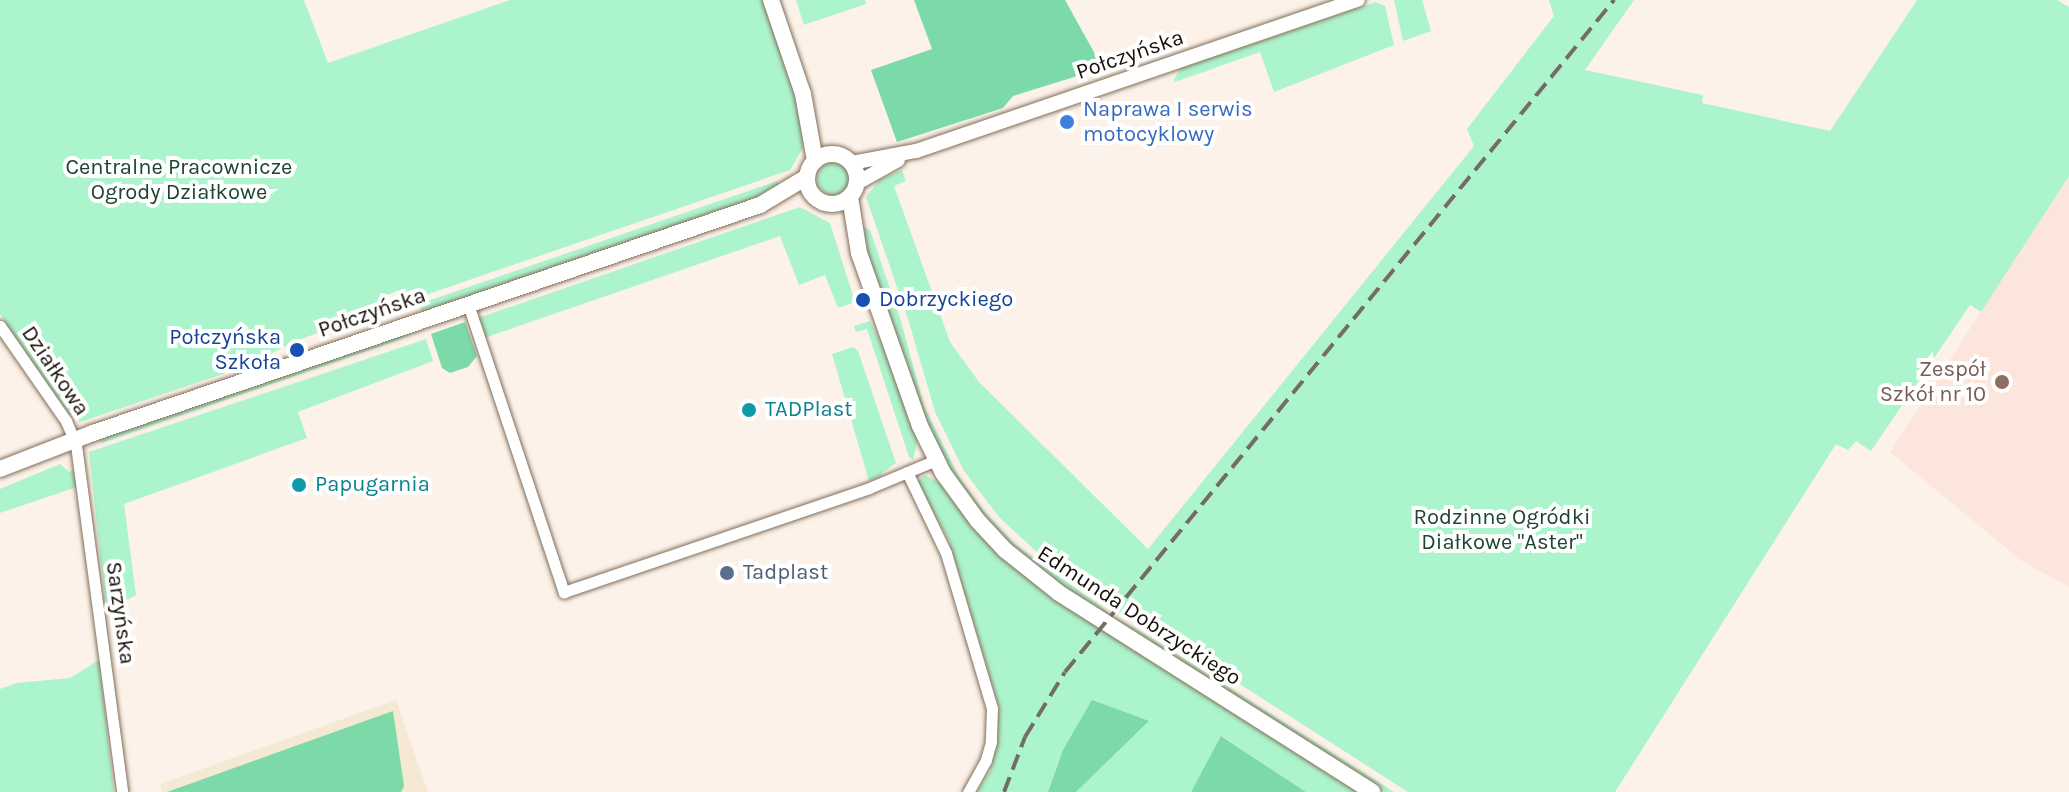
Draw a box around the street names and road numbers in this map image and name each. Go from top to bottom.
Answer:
street label: Połczyńska [1073,24,1187,86]
street label: Połczyńska [315,282,429,344]
street label: Działkowa [15,321,95,421]
street label: Edmunda Dobrzyckiego [1032,540,1246,692]
street label: Sarzyńska [100,560,140,666]

